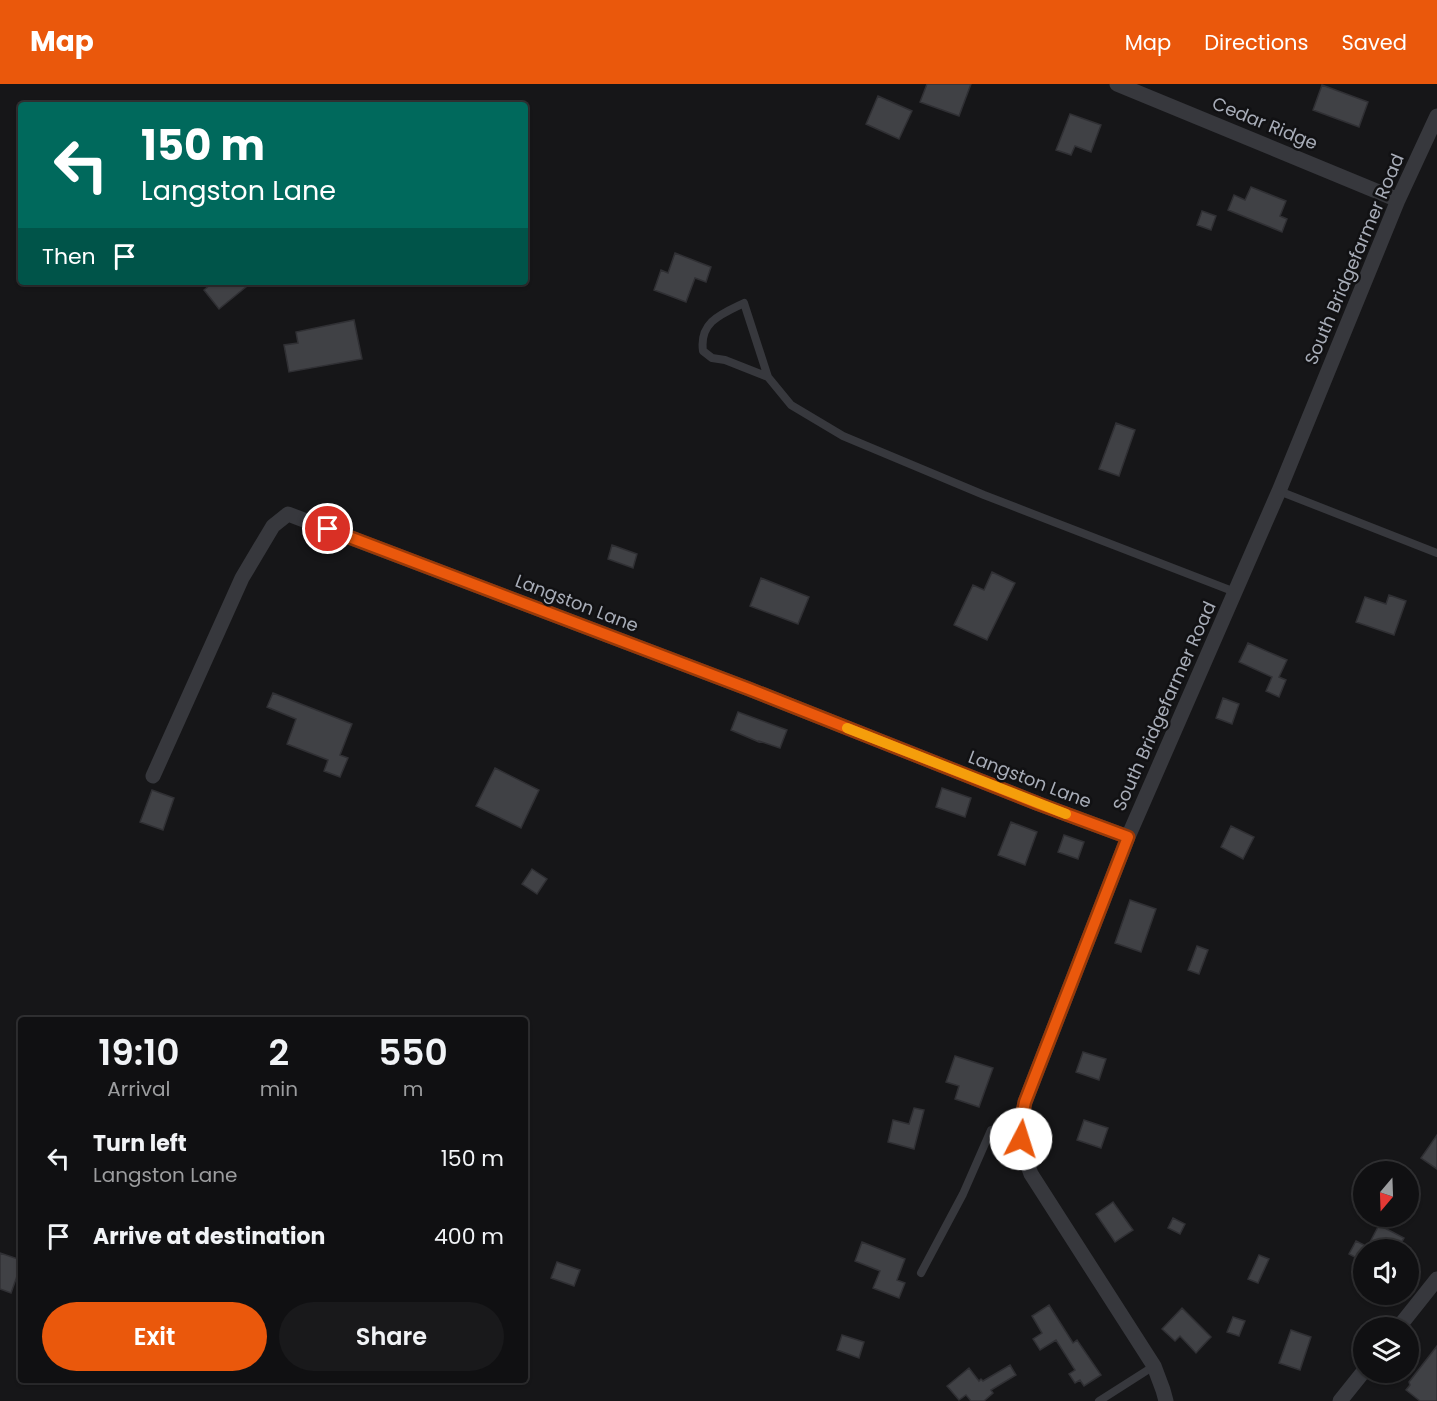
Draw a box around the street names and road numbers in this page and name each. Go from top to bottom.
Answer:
street label: Cedar Ridge [1208,90,1322,156]
street label: South Bridgefarmer Road [1298,150,1410,368]
street label: Langston Lane [512,568,642,638]
street label: South Bridgefarmer Road [1106,597,1222,815]
street label: Langston Lane [965,744,1095,814]

